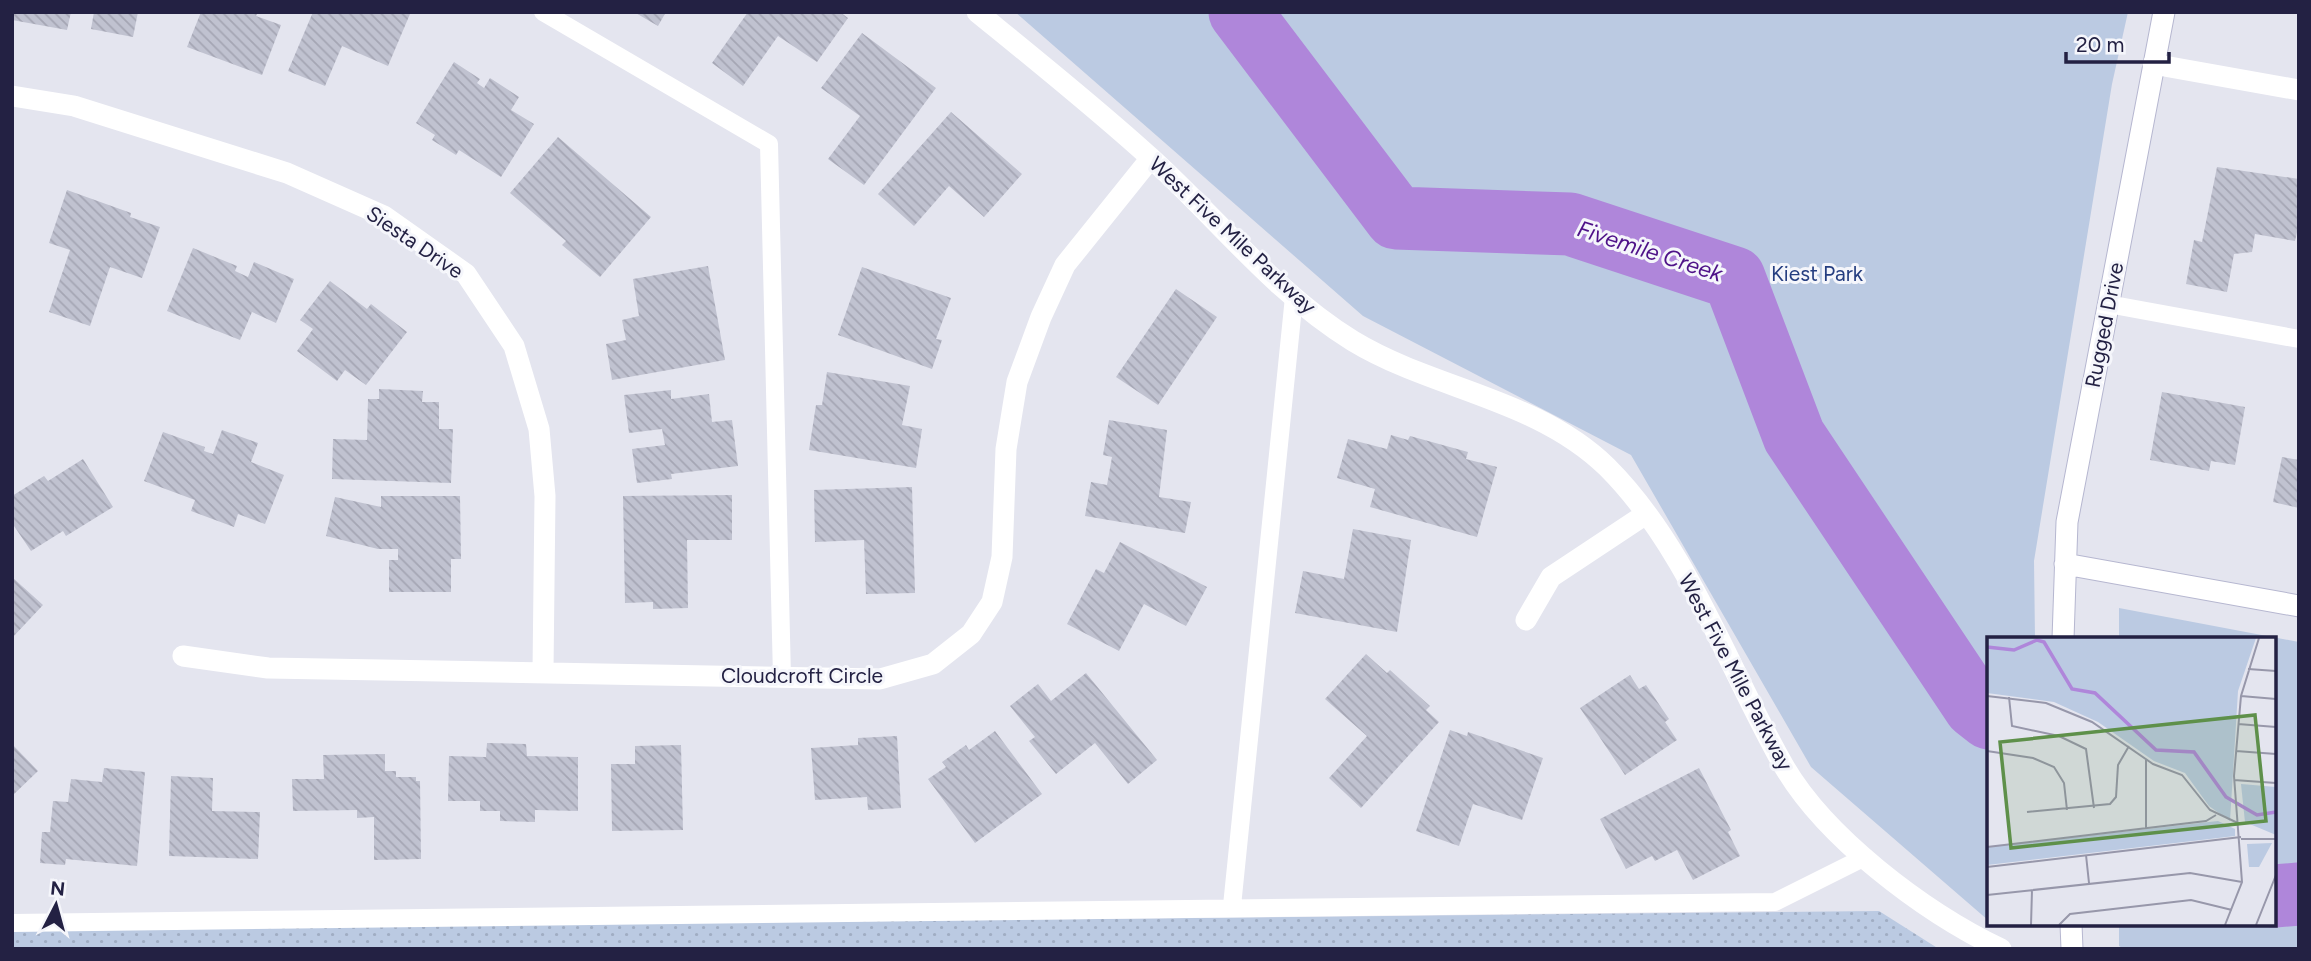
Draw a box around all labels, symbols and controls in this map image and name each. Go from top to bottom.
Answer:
scale bar [2066,21,2169,65]
text: 20 m [2076,32,2124,57]
street label: West Five Mile Parkway [1144,151,1322,319]
street label: Siesta Drive [362,201,468,283]
water label: Fivemile Creek [1574,214,1727,288]
street label: Rugged Drive [2080,260,2128,390]
park label: Kiest Park [1771,261,1864,286]
street label: West Five Mile Parkway [1674,569,1798,775]
inset map [1987,637,2276,926]
street label: Cloudcroft Circle [721,663,883,688]
north arrow [21,870,91,940]
text: N [49,876,66,901]

